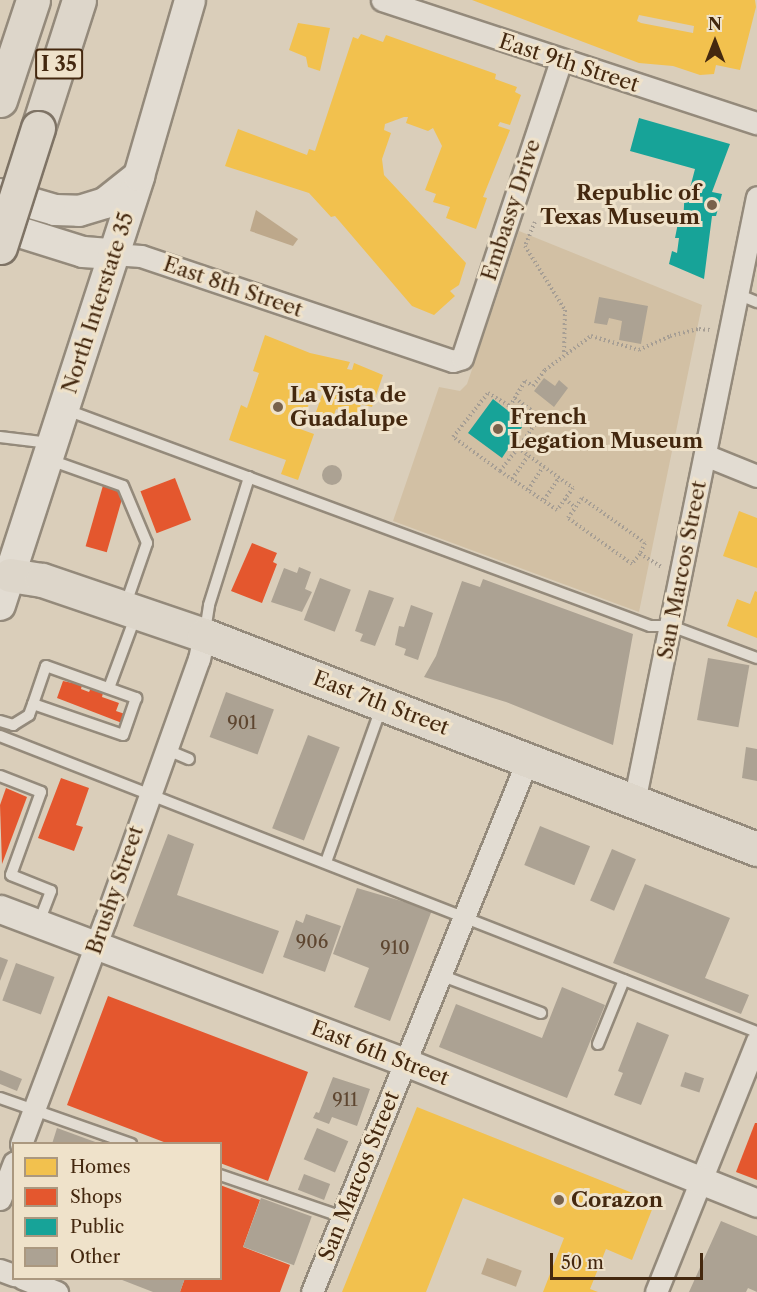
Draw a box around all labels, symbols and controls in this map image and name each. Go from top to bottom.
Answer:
north arrow [685,12,745,72]
text: N [708,14,722,34]
street label: East 9th Street [496,29,642,97]
road number: I 35 [35,47,83,81]
street label: Embassy Drive [476,136,546,284]
place label: Republic of Texas Museum [540,180,700,230]
marker: Republic of Texas Museum [705,198,719,212]
street label: North Interstate 35 [57,209,139,397]
street label: East 8th Street [160,251,306,323]
place label: La Vista de Guadalupe [290,382,408,432]
marker: La Vista de Guadalupe [271,400,285,414]
place label: French Legation Museum [510,404,703,454]
marker: French Legation Museum [491,422,505,436]
street label: San Marcos Street [652,479,712,661]
street label: East 7th Street [309,666,453,740]
house number: 901 [227,712,257,734]
street label: Brushy Street [81,822,149,958]
house number: 906 [296,931,328,953]
house number: 910 [380,937,410,959]
street label: East 6th Street [308,1015,452,1091]
street label: San Marcos Street [313,1087,405,1265]
house number: 911 [332,1089,358,1111]
legend [12,1142,222,1280]
text: Homes [70,1156,131,1178]
text: Shops [70,1186,122,1208]
place label: Corazon [571,1187,663,1213]
marker: Corazon [552,1193,566,1207]
text: Public [70,1216,124,1238]
scale bar [553,1241,706,1279]
text: Other [70,1246,120,1268]
text: 50 m [561,1252,604,1274]

